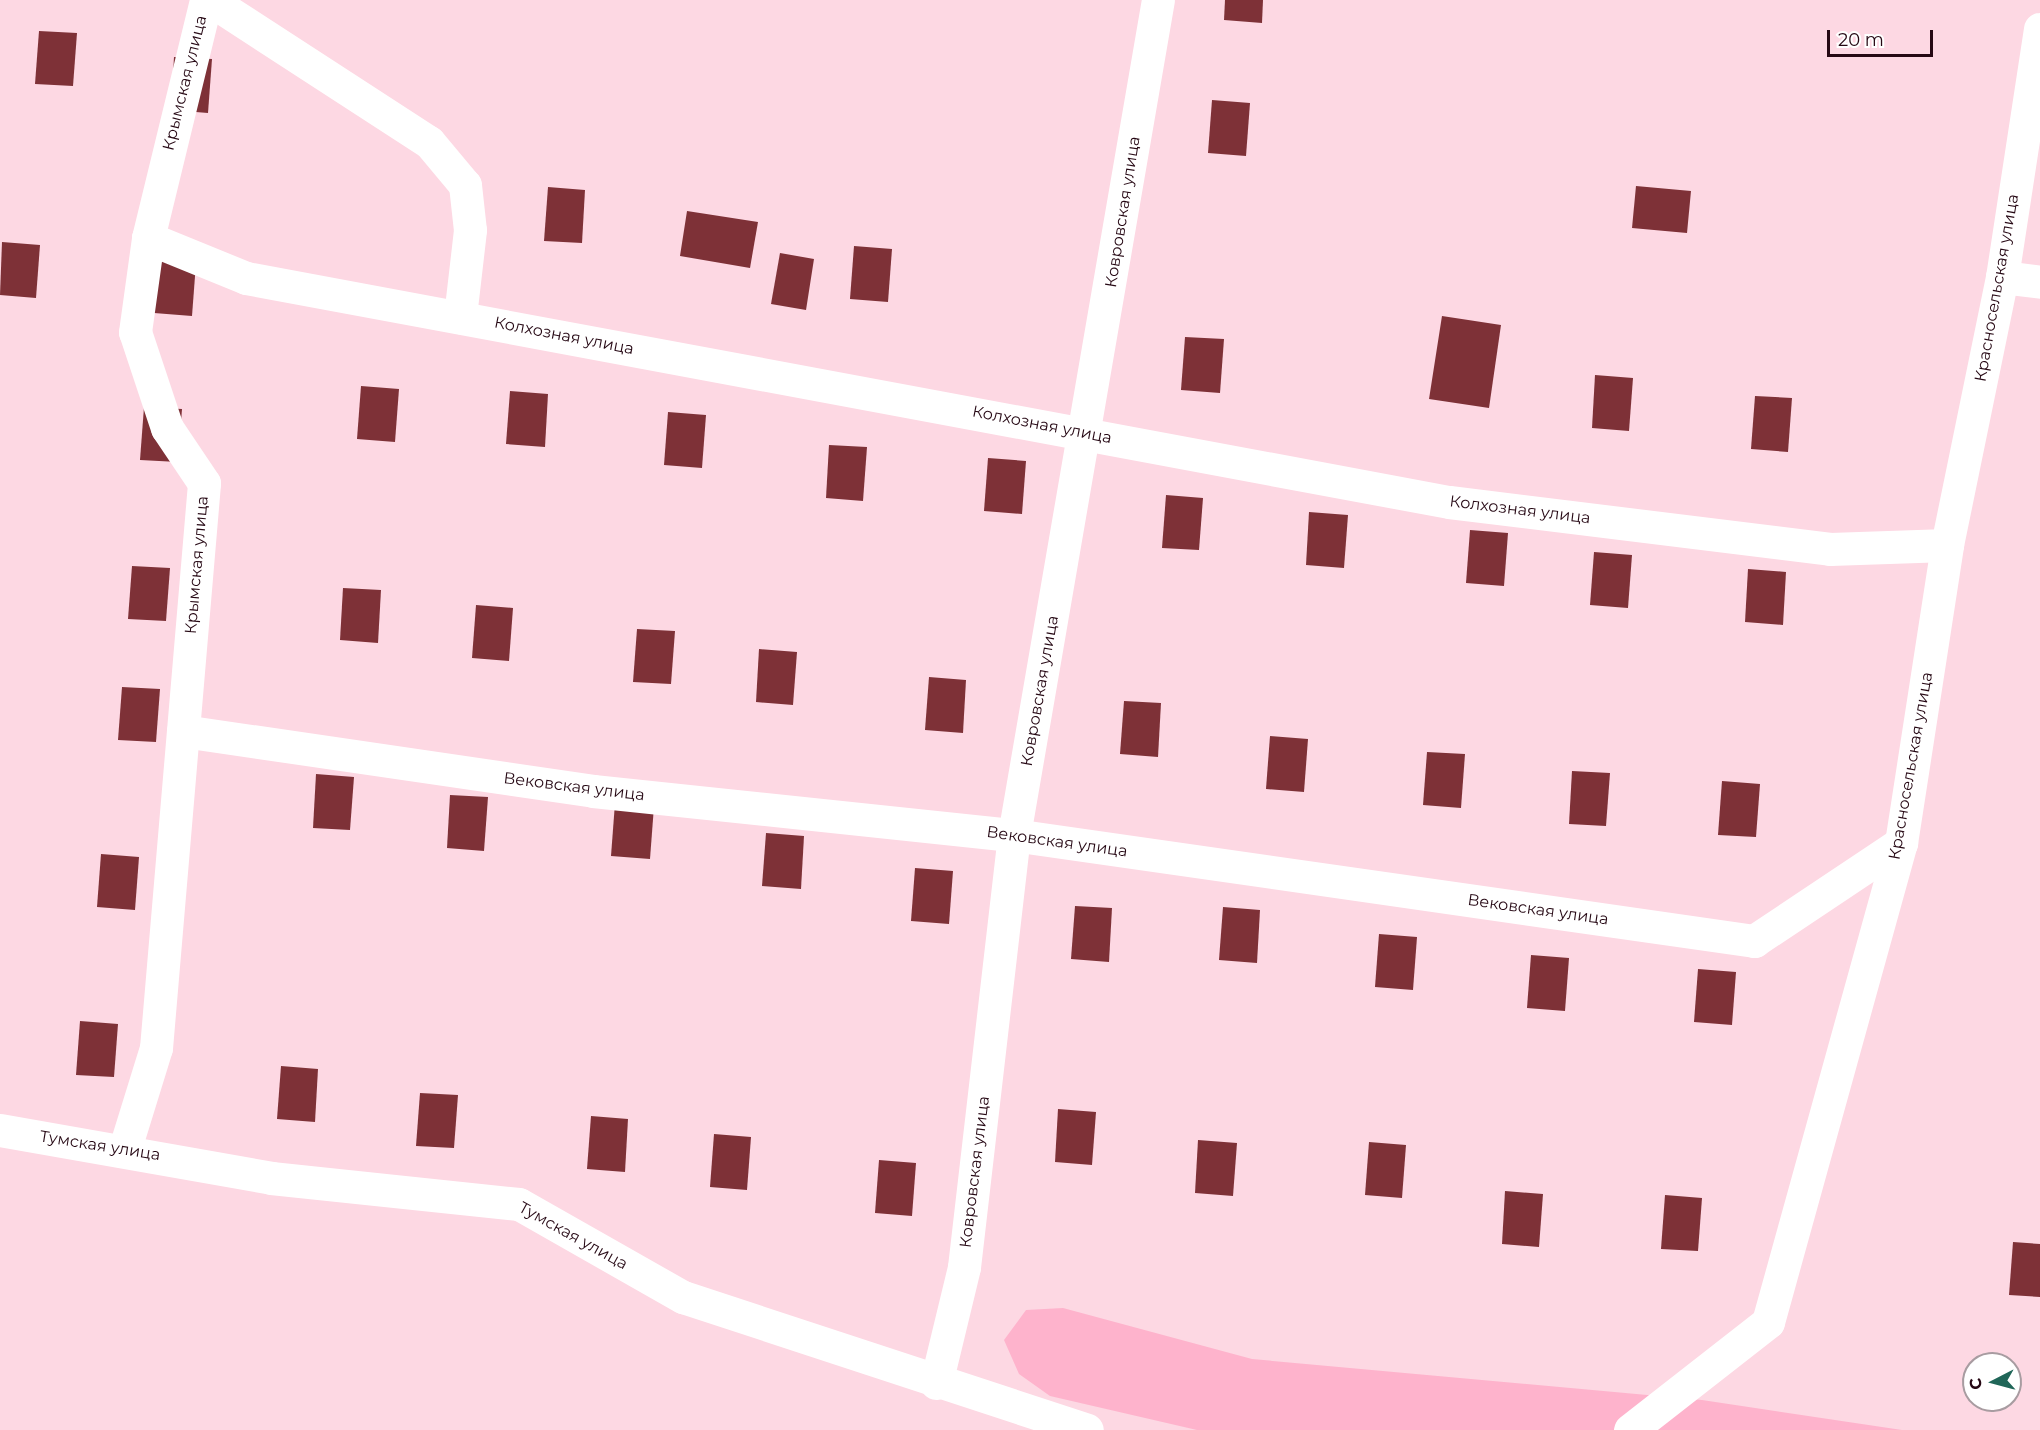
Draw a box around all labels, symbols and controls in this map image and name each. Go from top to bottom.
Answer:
street label: Крымская улица [159,13,211,153]
scale bar [1830,18,1936,56]
text: 20 m [1838,29,1884,51]
street label: Ковровская улица [1102,135,1144,289]
street label: Красносельская улица [1971,193,2023,383]
street label: Колхозная улица [493,313,635,359]
street label: Колхозная улица [971,402,1113,448]
street label: Колхозная улица [1448,492,1592,528]
street label: Крымская улица [181,495,213,635]
street label: Ковровская улица [1017,614,1063,768]
street label: Красносельская улица [1885,671,1937,861]
street label: Вековская улица [502,769,646,805]
street label: Вековская улица [985,823,1129,861]
street label: Вековская улица [1466,891,1610,929]
street label: Ковровская улица [956,1095,994,1249]
street label: Тумская улица [38,1127,162,1165]
street label: Тумская улица [515,1198,631,1274]
north arrow [1962,1352,2022,1412]
text: С [1966,1377,1986,1390]

